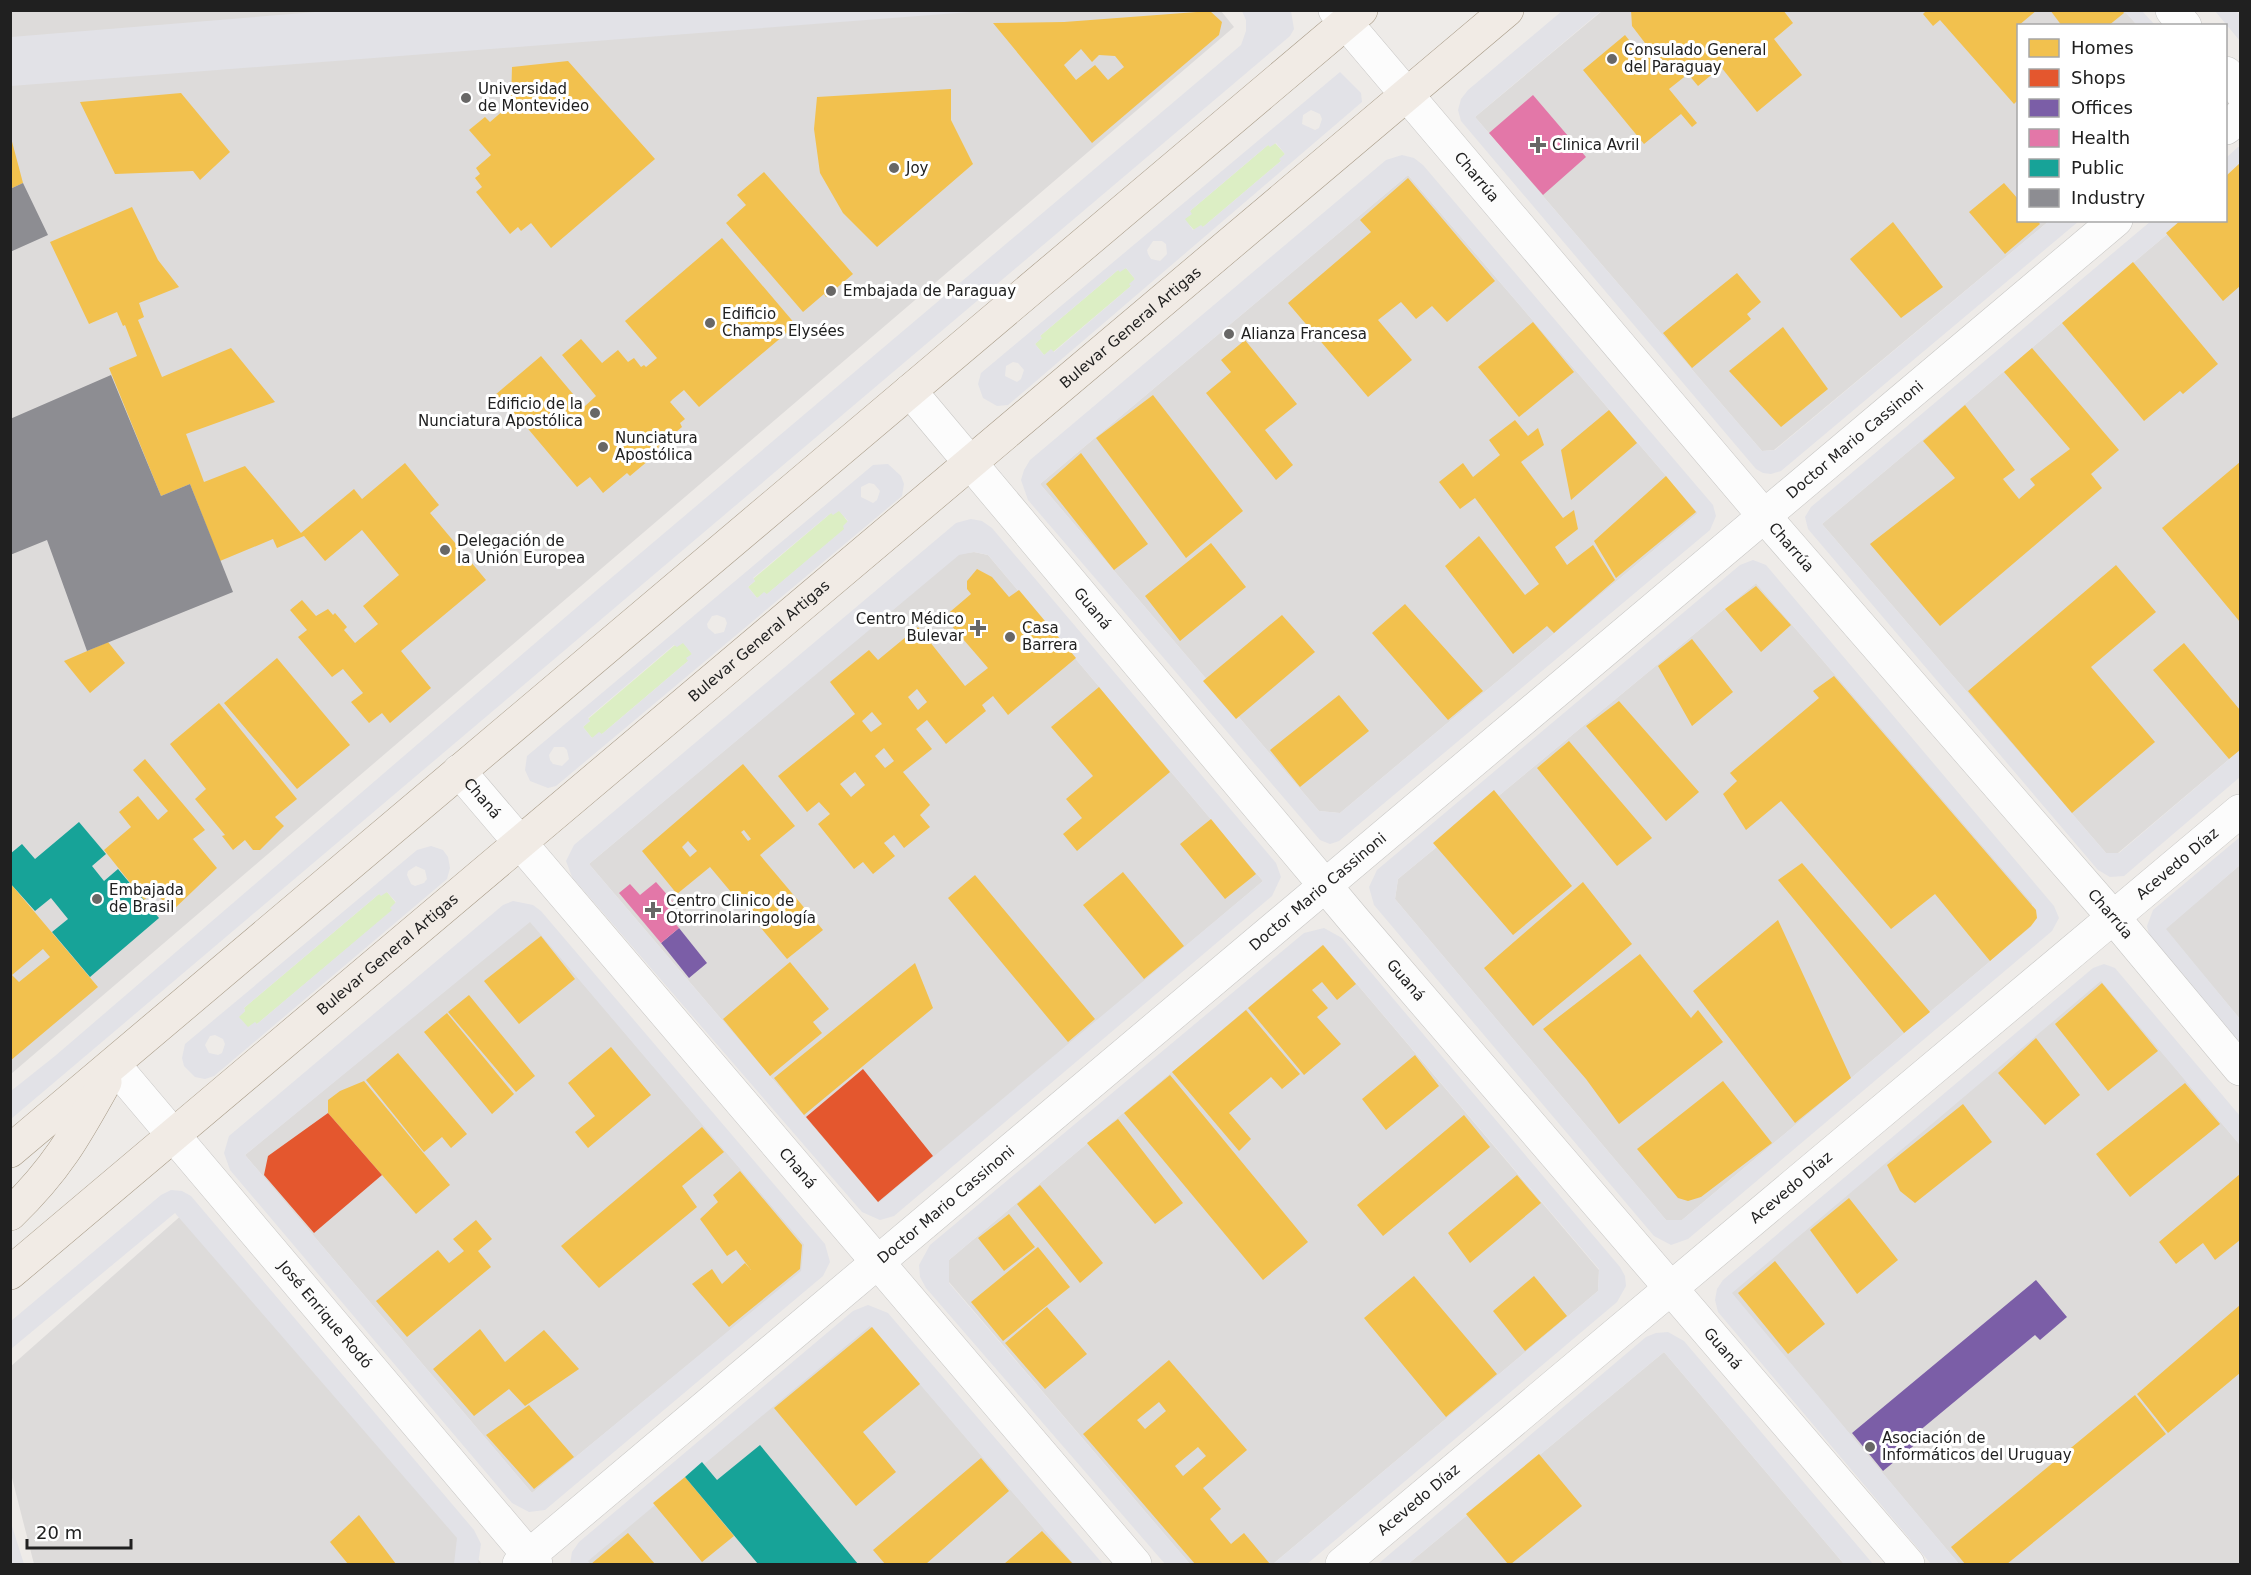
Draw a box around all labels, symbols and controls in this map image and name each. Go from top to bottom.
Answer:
legend [2017,24,2227,222]
text: Homes [2071,37,2134,58]
place label: Consulado General del Paraguay [1624,41,1766,76]
marker: Consulado General del Paraguay [1605,52,1619,66]
text: Shops [2071,67,2126,88]
place label: Universidad de Montevideo [478,80,589,115]
marker: Universidad de Montevideo [459,91,473,105]
text: Offices [2071,97,2133,118]
text: Health [2071,127,2130,148]
marker: Clinica Avril [1529,136,1547,154]
place label: Clinica Avril [1552,136,1639,154]
street label: Charrúa [1450,148,1503,206]
text: Public [2071,157,2124,178]
place label: Joy [905,159,929,177]
marker: Joy [887,161,901,175]
text: Industry [2071,187,2145,208]
street label: Bulevar General Artigas [1056,263,1205,392]
place label: Embajada de Paraguay [843,282,1016,300]
marker: Embajada de Paraguay [824,284,838,298]
place label: Edificio Champs Elysées [722,305,845,340]
marker: Edificio Champs Elysées [703,316,717,330]
place label: Alianza Francesa [1241,325,1367,343]
marker: Alianza Francesa [1222,327,1236,341]
street label: Doctor Mario Cassinoni [1783,377,1927,502]
place label: Edificio de la Nunciatura Apostólica [418,395,583,430]
marker: Edificio de la Nunciatura Apostólica [588,406,602,420]
place label: Nunciatura Apostólica [615,429,698,464]
marker: Nunciatura Apostólica [596,440,610,454]
street label: Charrúa [1765,519,1818,576]
place label: Delegación de la Unión Europea [457,532,585,567]
marker: Delegación de la Unión Europea [438,543,452,557]
street label: Bulevar General Artigas [685,576,833,706]
street label: Guaná [1070,584,1115,633]
place label: Centro Médico Bulevar [856,610,965,645]
marker: Centro Médico Bulevar [969,619,987,637]
place label: Casa Barrera [1022,619,1078,654]
marker: Casa Barrera [1003,630,1017,644]
street label: Chaná [460,774,505,822]
street label: Acevedo Díaz [2132,824,2222,903]
street label: Doctor Mario Cassinoni [1246,829,1390,954]
place label: Embajada de Brasil [109,881,184,916]
street label: Charrúa [2084,885,2137,943]
street label: Bulevar General Artigas [313,890,462,1019]
marker: Embajada de Brasil [90,892,104,906]
place label: Centro Clinico de Otorrinolaringología [666,892,816,927]
marker: Centro Clinico de Otorrinolaringología [644,901,662,919]
street label: Guaná [1383,956,1429,1005]
street label: Doctor Mario Cassinoni [874,1142,1018,1267]
street label: Chaná [775,1144,820,1192]
street label: Acevedo Díaz [1746,1148,1836,1227]
street label: José Enrique Rodó [274,1256,376,1372]
street label: Guaná [1700,1324,1746,1373]
place label: Asociación de Informáticos del Uruguay [1882,1429,2072,1464]
marker: Asociación de Informáticos del Uruguay [1863,1440,1877,1454]
street label: Acevedo Díaz [1374,1460,1464,1539]
scale bar [27,1512,130,1550]
text: 20 m [36,1522,82,1543]

